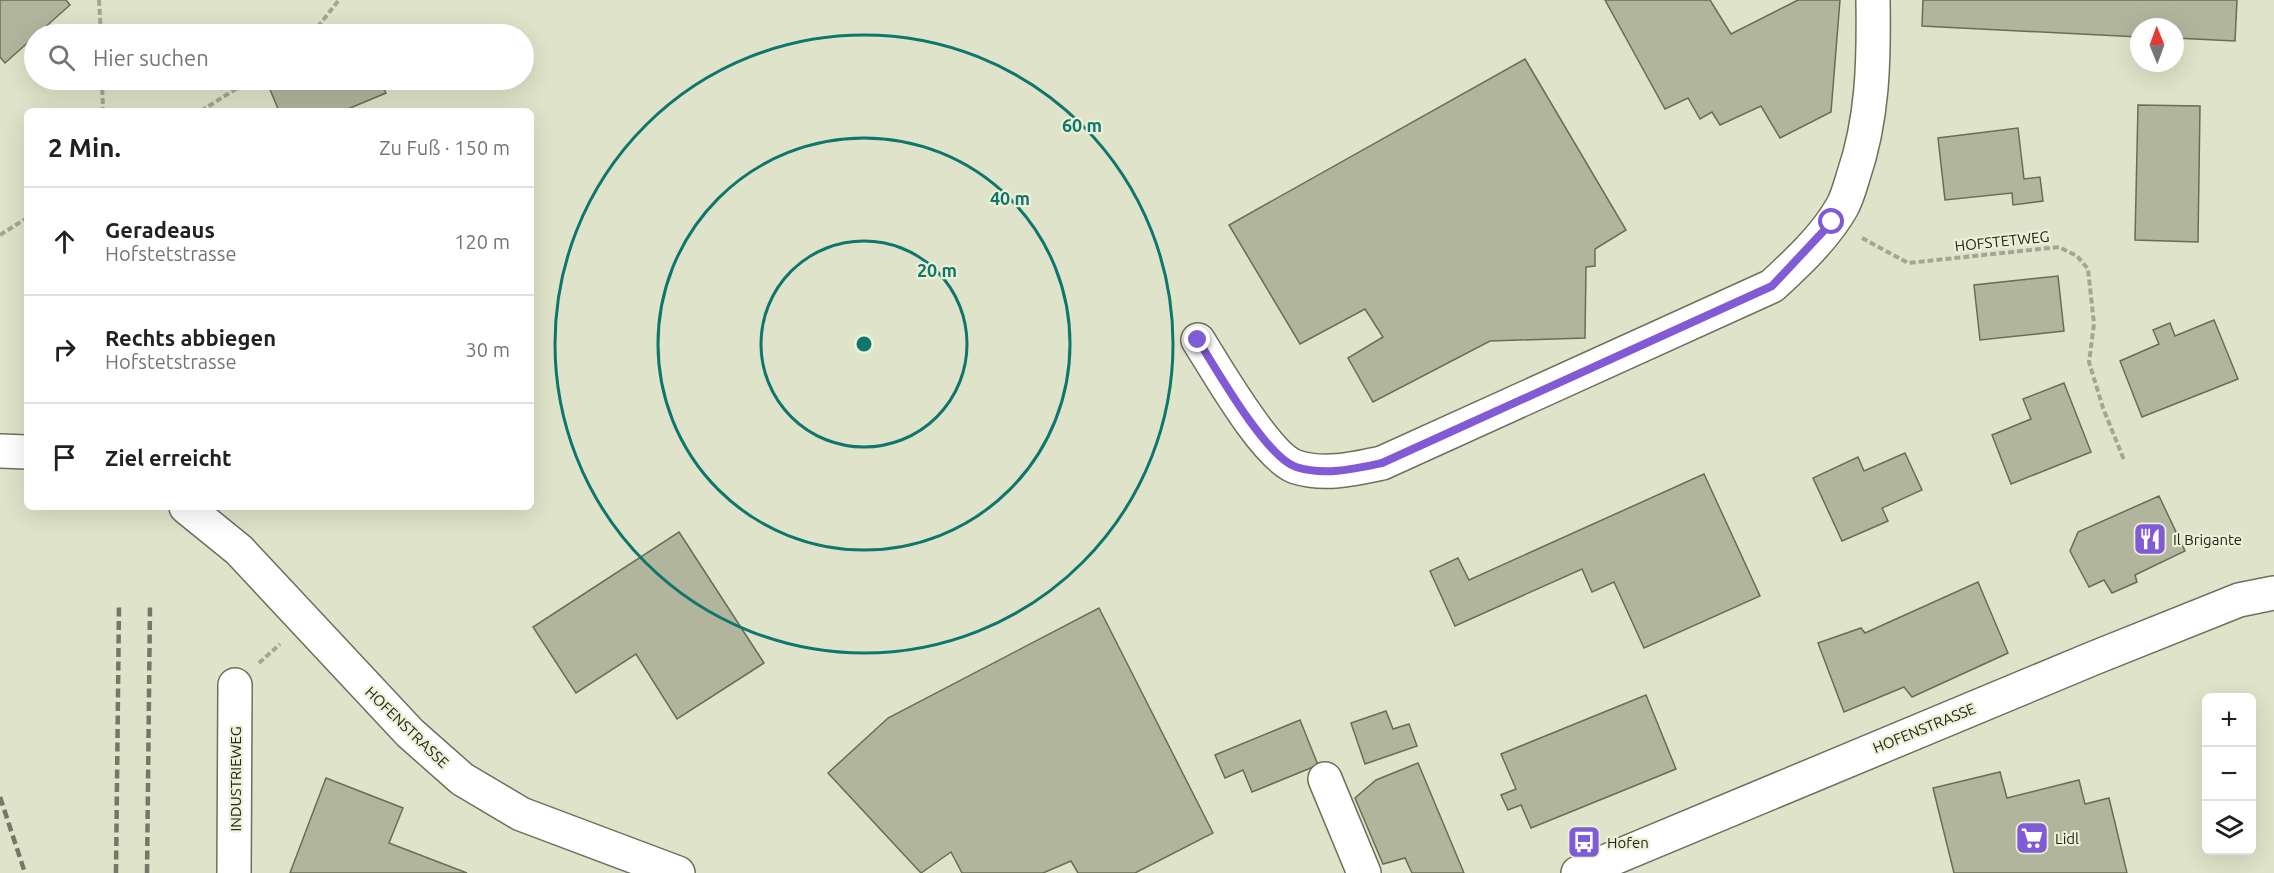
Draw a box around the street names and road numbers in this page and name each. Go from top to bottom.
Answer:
street label: HOFSTETWEG [1954,228,2050,254]
street label: HOFENSTRASSE [362,683,452,771]
street label: HOFENSTRASSE [1870,700,1978,756]
street label: INDUSTRIEWEG [227,726,244,832]

